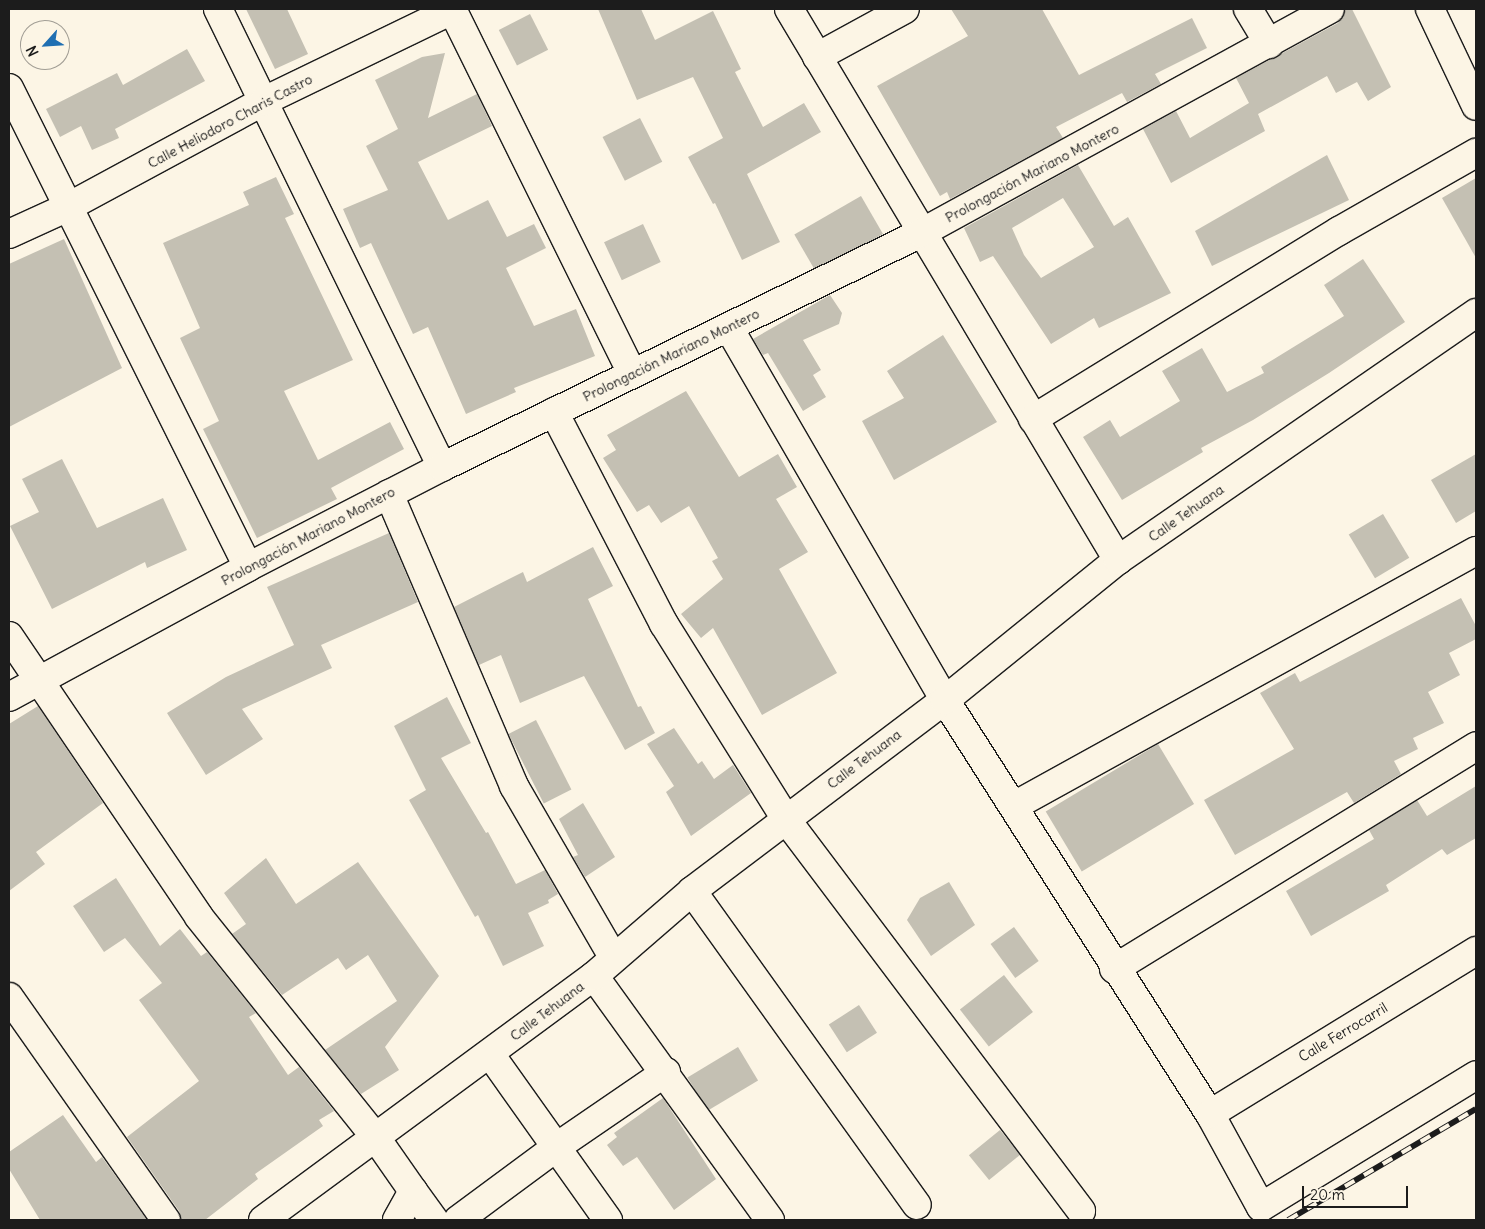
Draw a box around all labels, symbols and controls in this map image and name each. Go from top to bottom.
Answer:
north arrow [20,20,70,70]
text: N [22,43,43,59]
street label: Calle Heliodoro Charis Castro [145,70,315,172]
street label: Prolongación Mariano Montero [942,120,1122,226]
street label: Prolongación Mariano Montero [580,305,762,405]
street label: Calle Tehuana [1145,481,1227,545]
street label: Prolongación Mariano Montero [218,483,398,589]
street label: Calle Tehuana [824,726,904,792]
street label: Calle Tehuana [507,978,587,1044]
street label: Calle Ferrocarril [1295,999,1391,1065]
scale bar [1305,1176,1411,1208]
text: 20 m [1310,1185,1345,1204]

